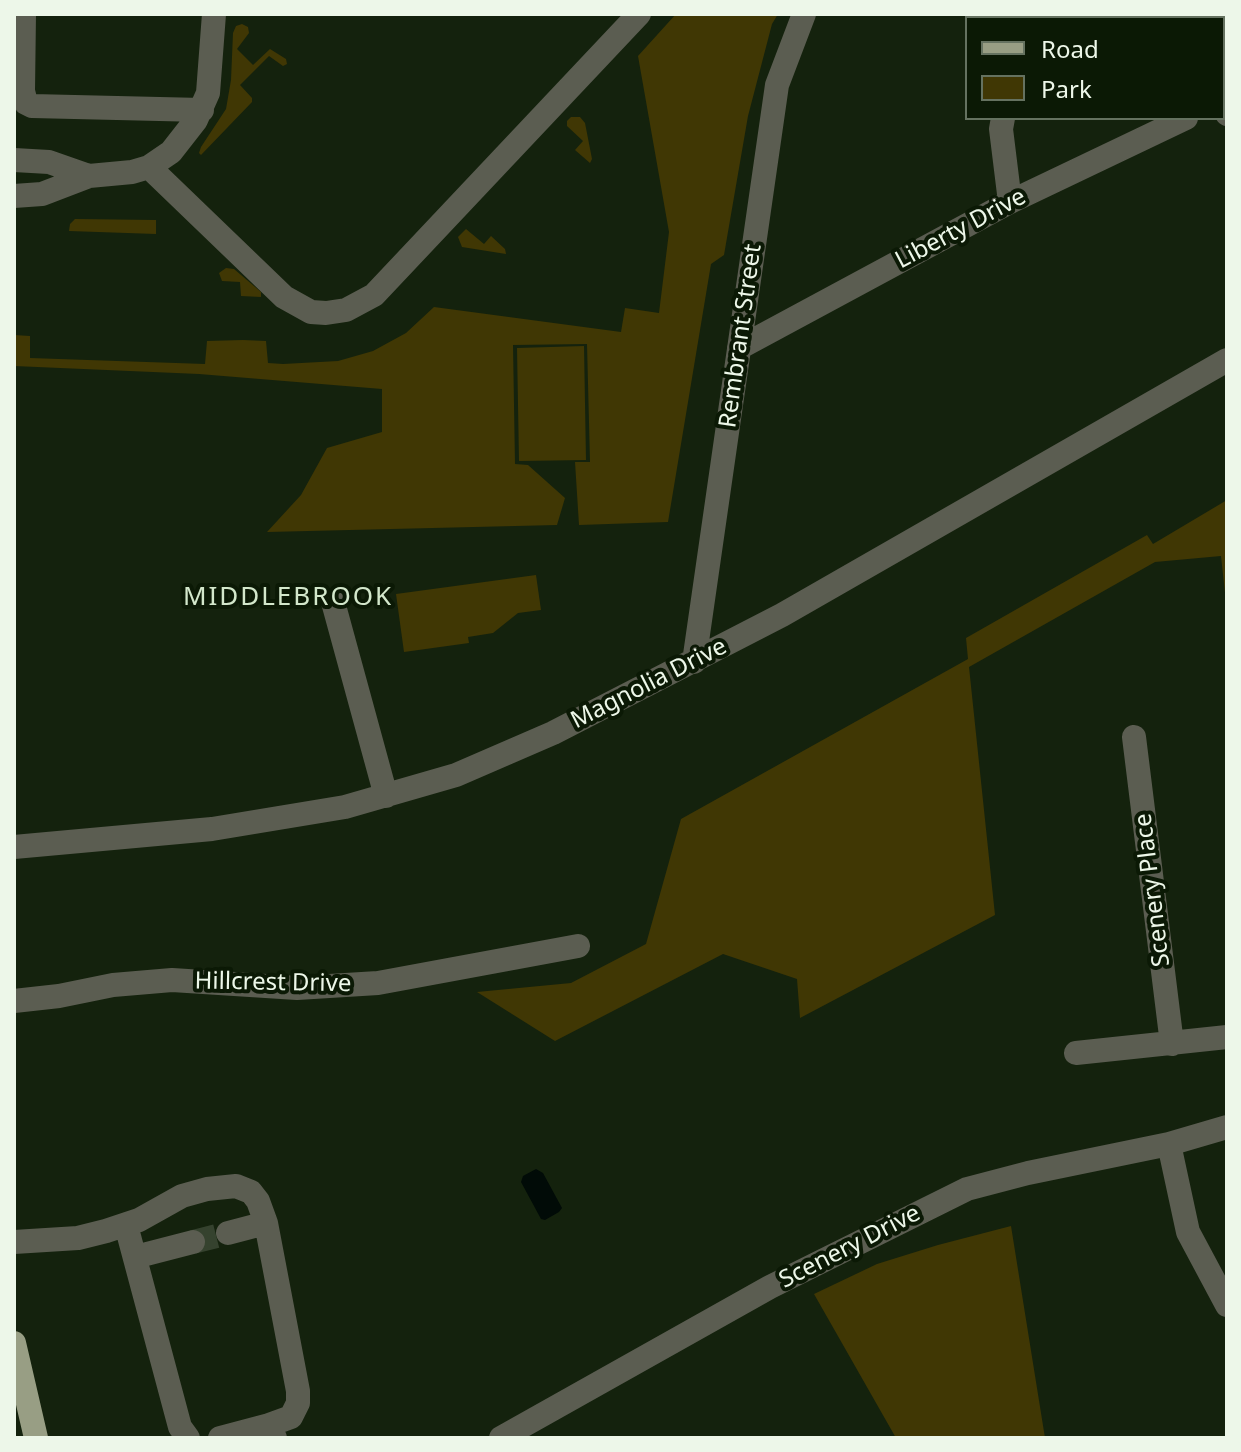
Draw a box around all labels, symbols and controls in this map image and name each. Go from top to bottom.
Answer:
legend [965,16,1225,120]
text: Road [1041,32,1099,65]
text: Park [1041,72,1092,105]
street label: Liberty Drive [891,183,1031,275]
street label: Rembrant Street [714,242,768,430]
district label: MIDDLEBROOK [183,582,393,614]
street label: Magnolia Drive [566,632,732,736]
street label: Scenery Place [1129,812,1177,968]
street label: Hillcrest Drive [194,967,352,999]
street label: Scenery Drive [775,1199,925,1295]

